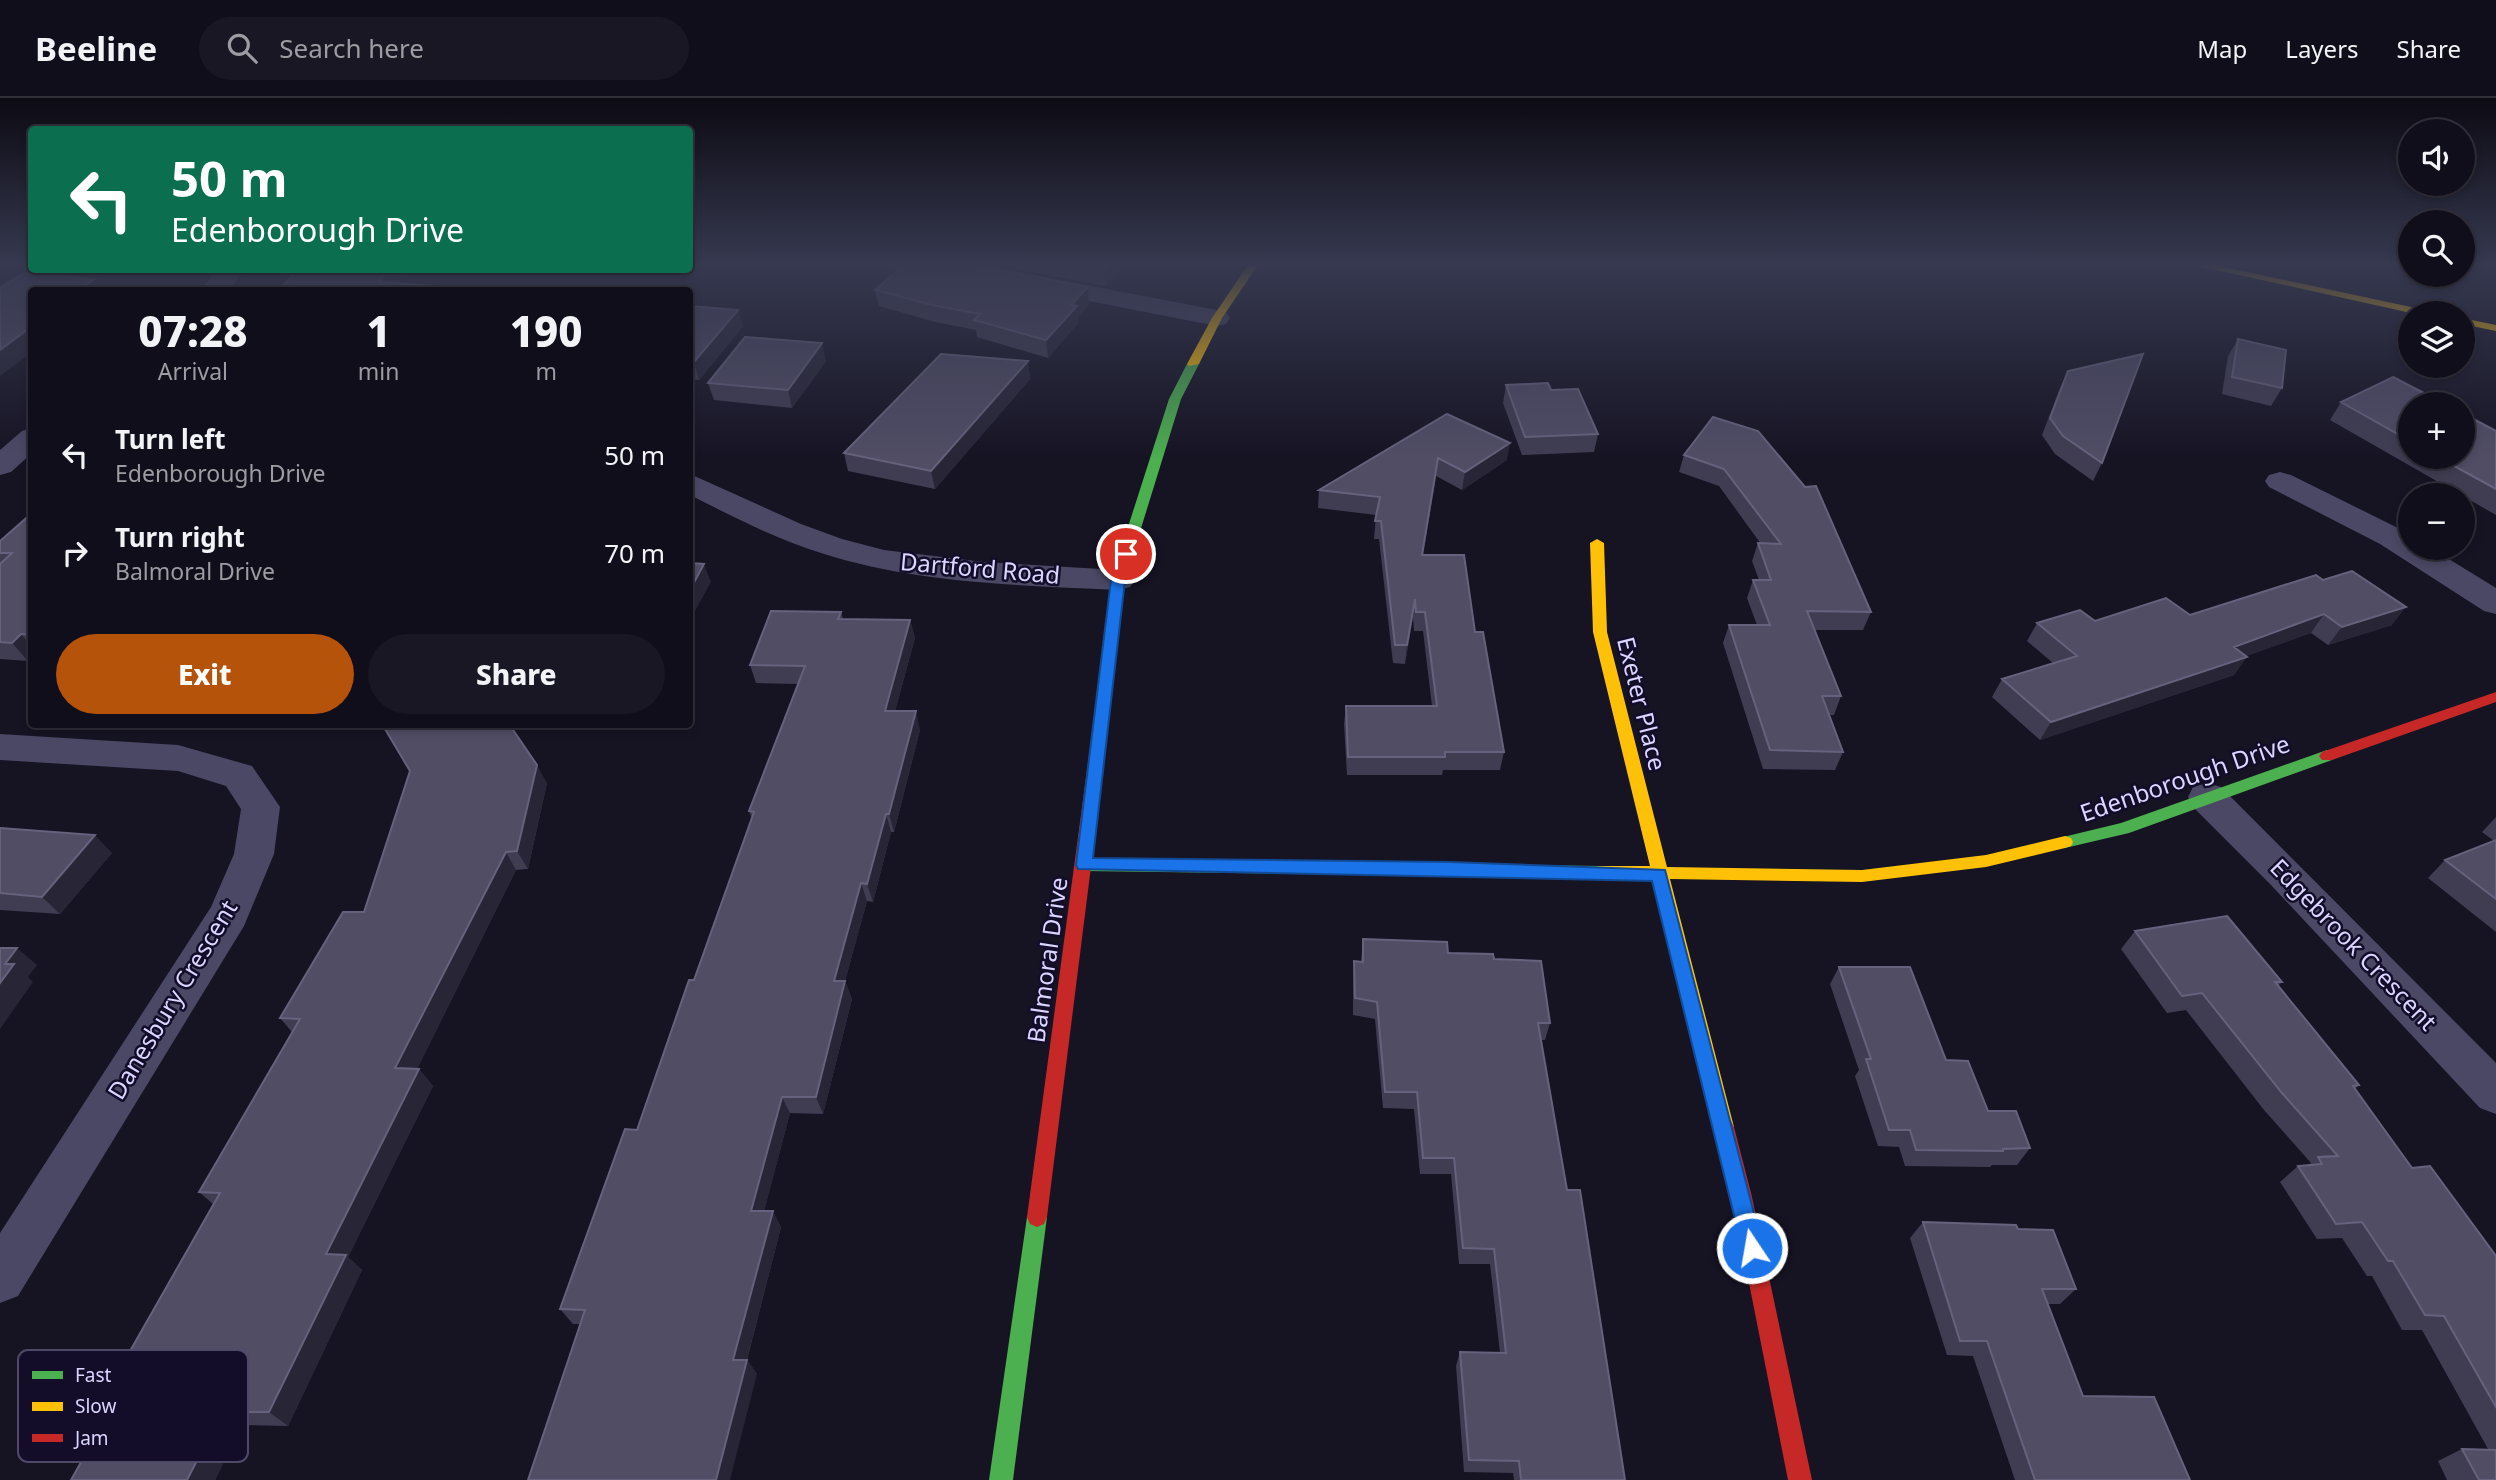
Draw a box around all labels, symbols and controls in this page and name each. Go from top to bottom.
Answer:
search box [199,17,689,80]
text: Beeline [35,26,157,71]
icon: search [223,29,261,67]
text: Search here [279,30,424,66]
text: Map [2197,32,2247,65]
text: Layers [2285,32,2359,65]
text: Share [2397,32,2461,65]
map controls [2398,119,2475,560]
button: sound [2398,119,2475,196]
text: 50 m [171,145,288,211]
icon: left [56,154,147,245]
text: Edenborough Drive [171,208,464,251]
button: search [2398,210,2475,287]
button: layers [2398,301,2475,378]
text: 07:28 [138,302,247,359]
text: 1 [366,302,391,359]
text: 190 [510,302,583,359]
text: Arrival [158,355,228,387]
text: min [358,355,399,387]
text: m [535,355,557,387]
button: + [2398,392,2475,469]
text: Turn left [115,421,226,457]
icon: left [56,436,94,474]
text: 50 m [604,437,665,473]
text: Edenborough Drive [115,457,326,489]
button: − [2398,483,2475,560]
text: Turn right [115,519,245,555]
pin [1096,524,1156,584]
icon: right [56,534,94,572]
text: 70 m [604,535,665,571]
icon: arrive [1107,535,1145,573]
street label: Dartford Road [899,544,1061,591]
text: Balmoral Drive [115,555,275,587]
street label: Exeter Place [1610,633,1675,774]
button: Exit [56,634,354,714]
button: Share [368,634,665,714]
street label: Edenborough Drive [2075,726,2294,829]
street label: Edgebrook Crescent [2263,851,2445,1037]
street label: Balmoral Drive [1019,875,1074,1045]
street label: Danesbury Crescent [99,893,244,1105]
position arrow [1715,1211,1789,1285]
legend [18,1350,248,1462]
text: Fast [75,1362,112,1388]
text: Slow [75,1393,116,1419]
text: Jam [73,1425,109,1451]

